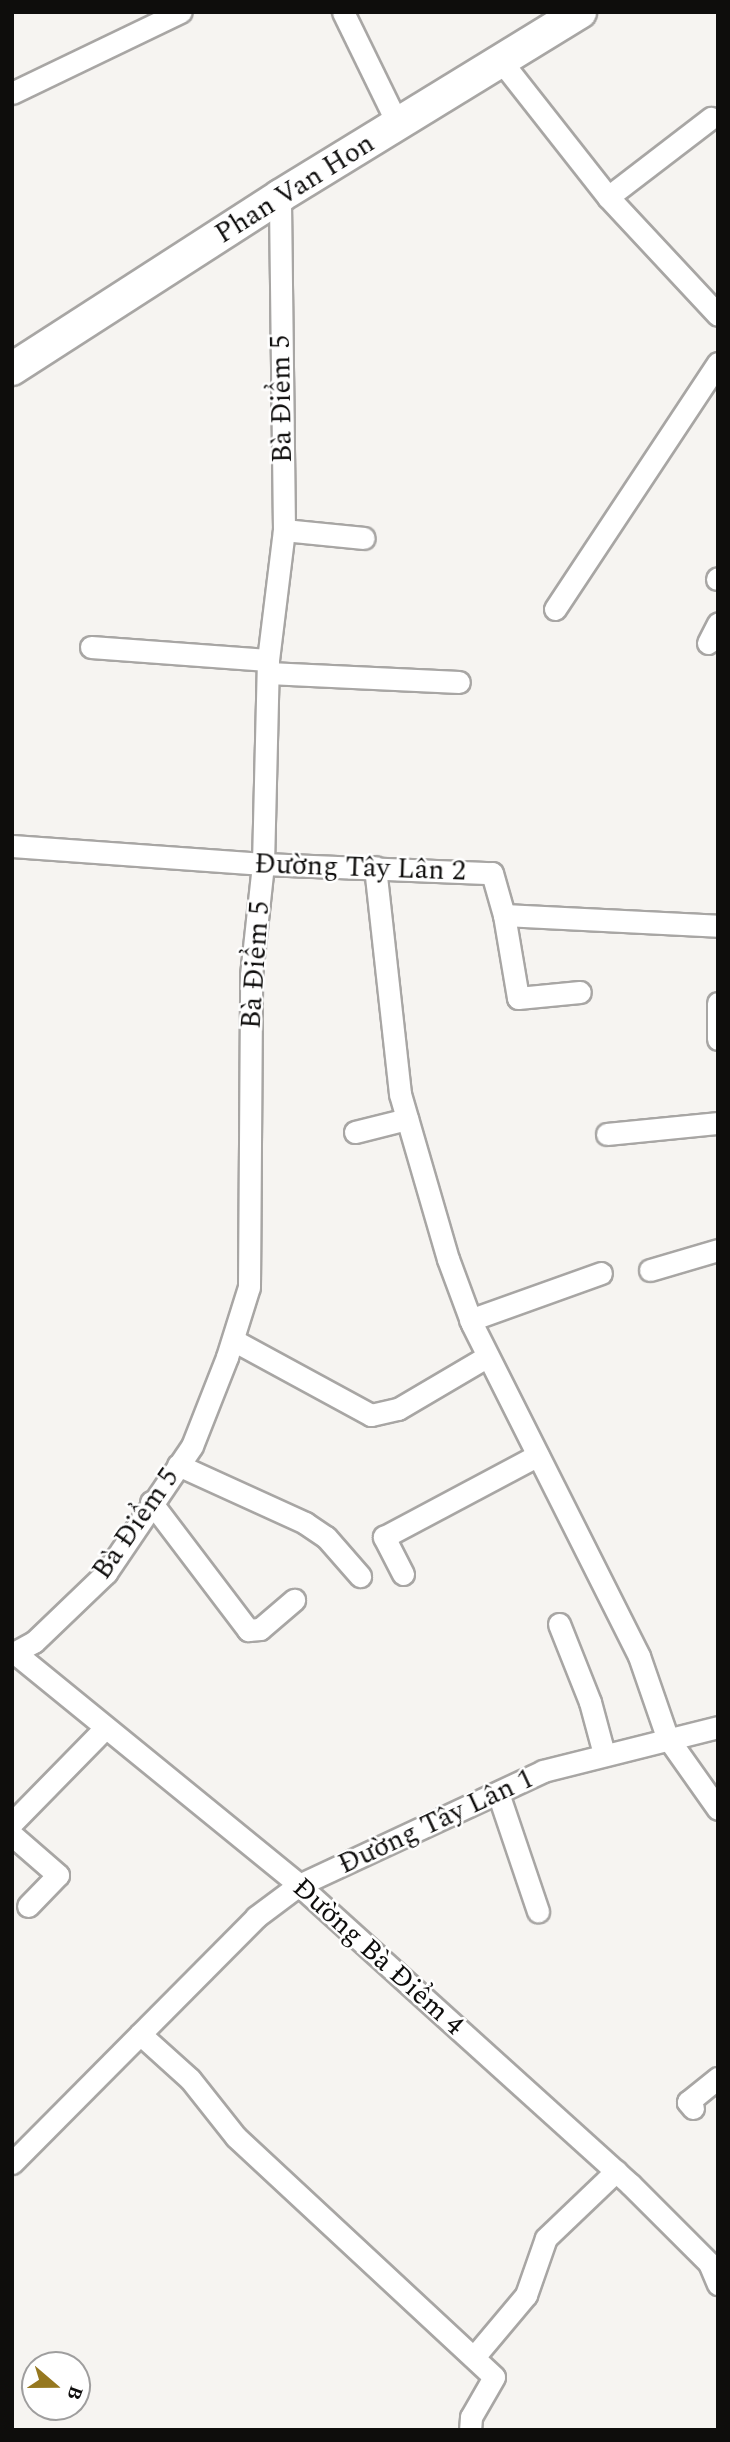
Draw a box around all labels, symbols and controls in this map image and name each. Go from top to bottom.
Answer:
street label: Phan Van Hon [209,127,381,251]
street label: Bà Điểm 5 [264,335,300,463]
street label: Đường Tây Lân 2 [254,848,466,888]
street label: Bà Điểm 5 [235,900,277,1030]
street label: Bà Điểm 5 [85,1462,187,1586]
street label: Đường Tây Lân 1 [333,1762,539,1882]
street label: Đường Bà Điểm 4 [285,1871,471,2043]
north arrow [21,2351,91,2421]
text: B [58,2381,90,2404]

